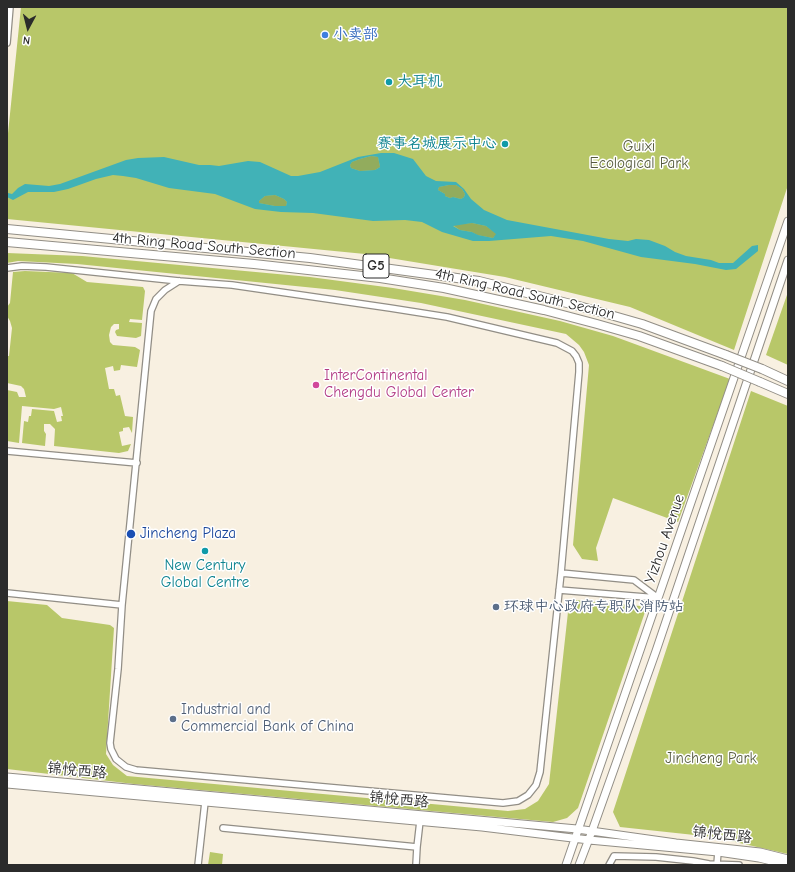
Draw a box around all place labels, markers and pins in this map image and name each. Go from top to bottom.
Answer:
place label: 小卖部 [333,26,378,44]
marker: 小卖部 [320,30,330,40]
place label: 大耳机 [397,73,442,91]
marker: 大耳机 [384,77,394,87]
place label: 赛事名城展示中心 [377,135,497,153]
marker: 赛事名城展示中心 [500,139,510,149]
place label: InterContinental Chengdu Global Center [324,367,474,402]
marker: InterContinental Chengdu Global Center [311,380,321,390]
place label: Jincheng Plaza [140,525,236,543]
marker: Jincheng Plaza [125,528,137,540]
marker: New Century Global Centre [200,546,210,556]
place label: New Century Global Centre [161,557,249,592]
place label: 环球中心政府专职队消防站 [504,598,684,616]
marker: 环球中心政府专职队消防站 [491,602,501,612]
place label: Industrial and Commercial Bank of China [181,701,354,736]
marker: Industrial and Commercial Bank of China [168,714,178,724]

